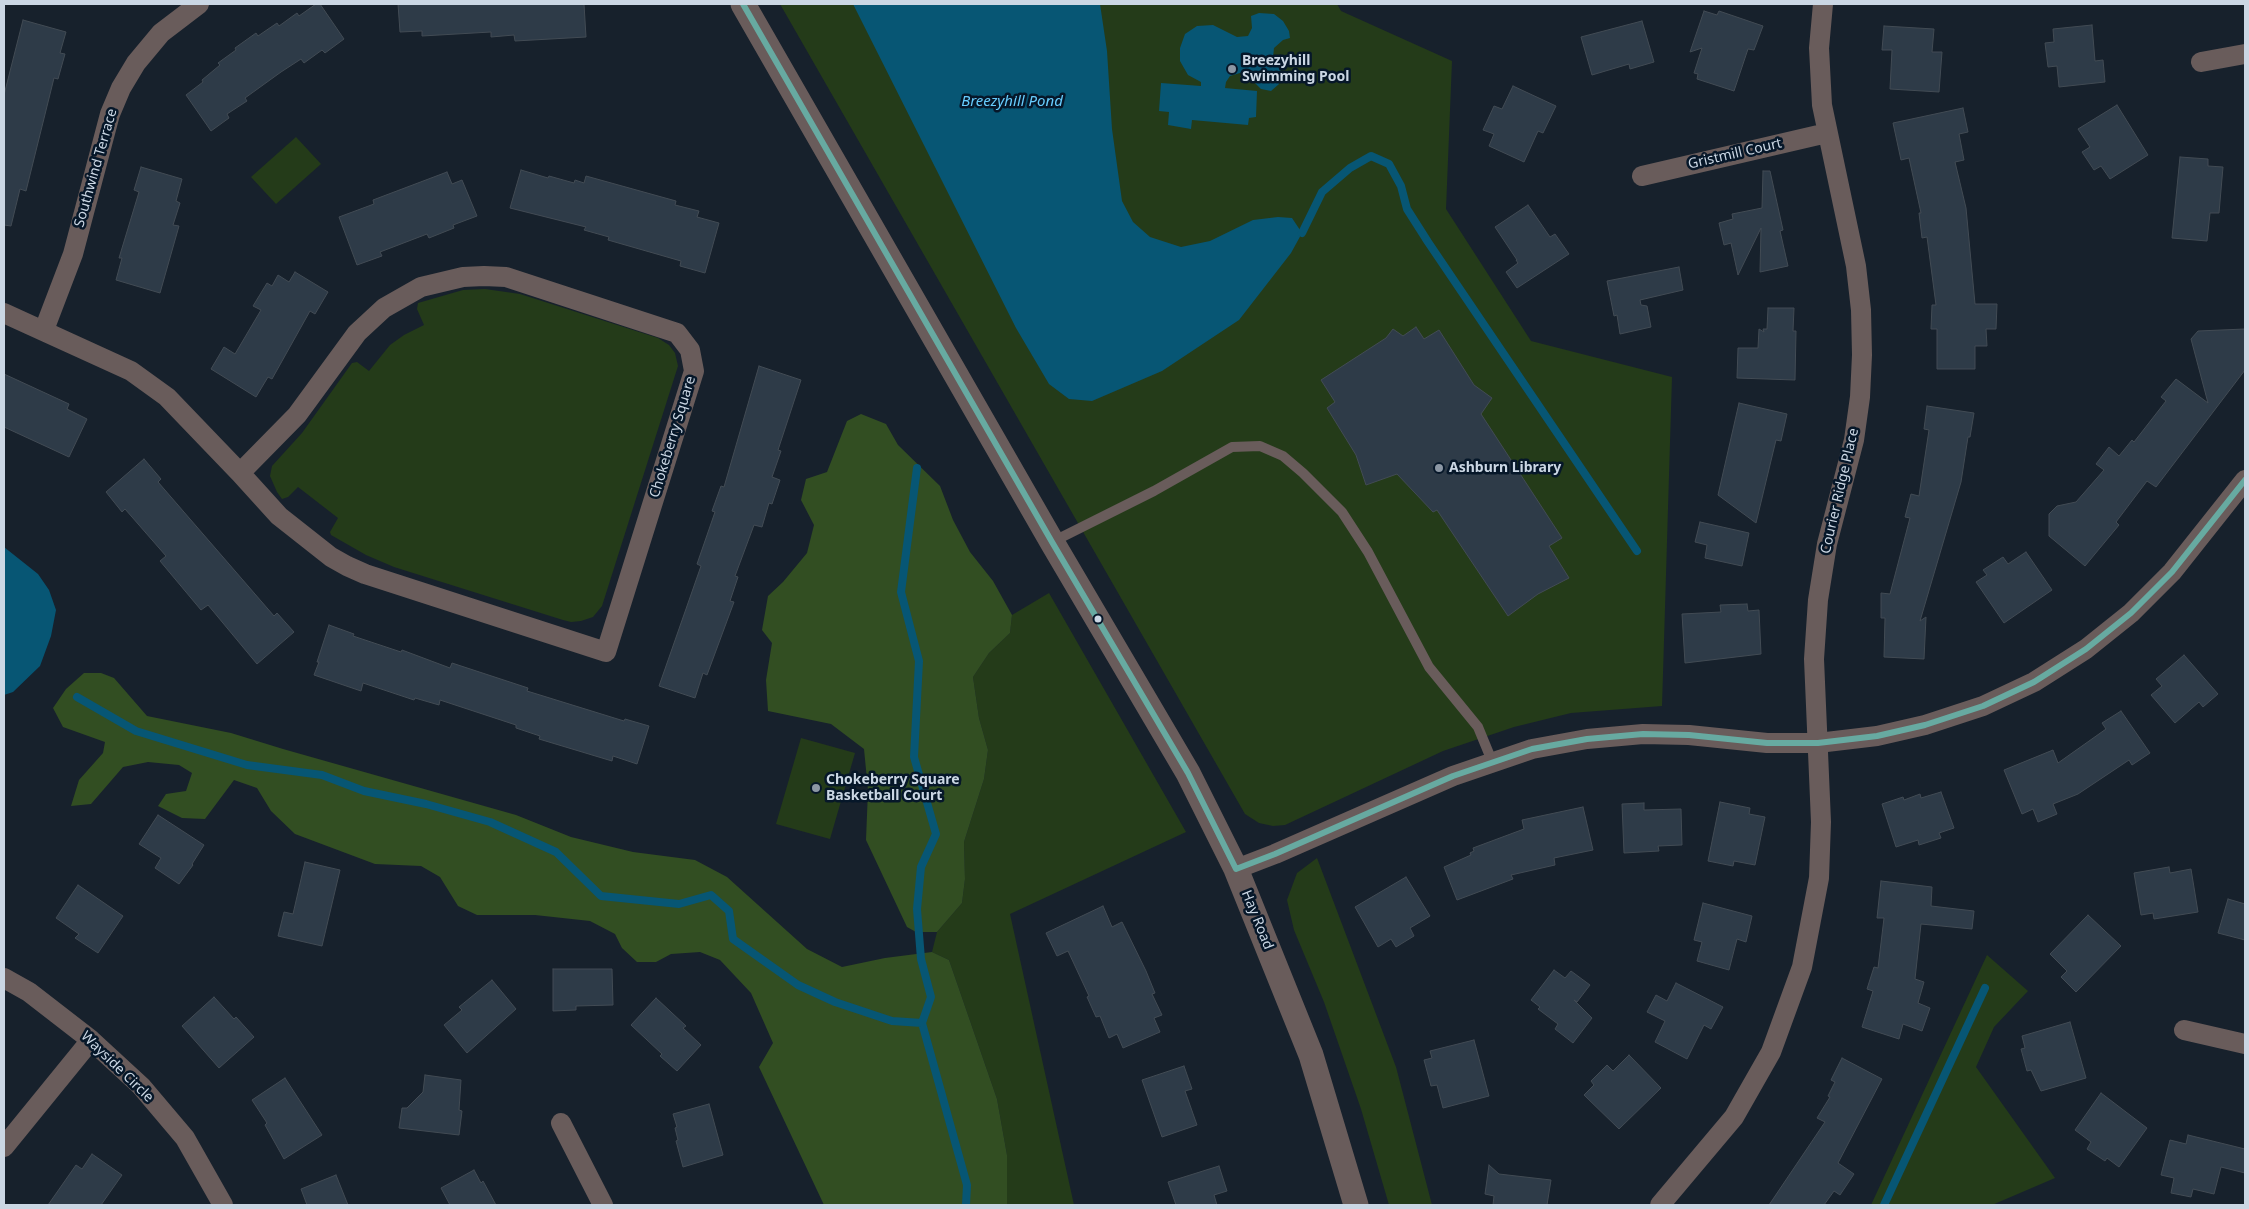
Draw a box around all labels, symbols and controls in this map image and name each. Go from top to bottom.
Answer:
place label: Breezyhill Swimming Pool [1242,53,1349,85]
marker: Breezyhill Swimming Pool [1226,63,1238,75]
water label: Breezyhill Pond [961,93,1063,111]
street label: Southwind Terrace [71,107,121,229]
street label: Gristmill Court [1686,135,1784,173]
street label: Chokeberry Square [646,374,700,500]
street label: Courier Ridge Place [1817,427,1863,555]
place label: Ashburn Library [1449,460,1561,476]
marker: Ashburn Library [1433,462,1445,474]
unlabelled marker [1093,614,1103,624]
place label: Chokeberry Square Basketball Court [826,772,960,804]
marker: Chokeberry Square Basketball Court [810,782,822,794]
street label: Hay Road [1237,888,1277,952]
street label: Wayside Circle [77,1028,157,1106]

